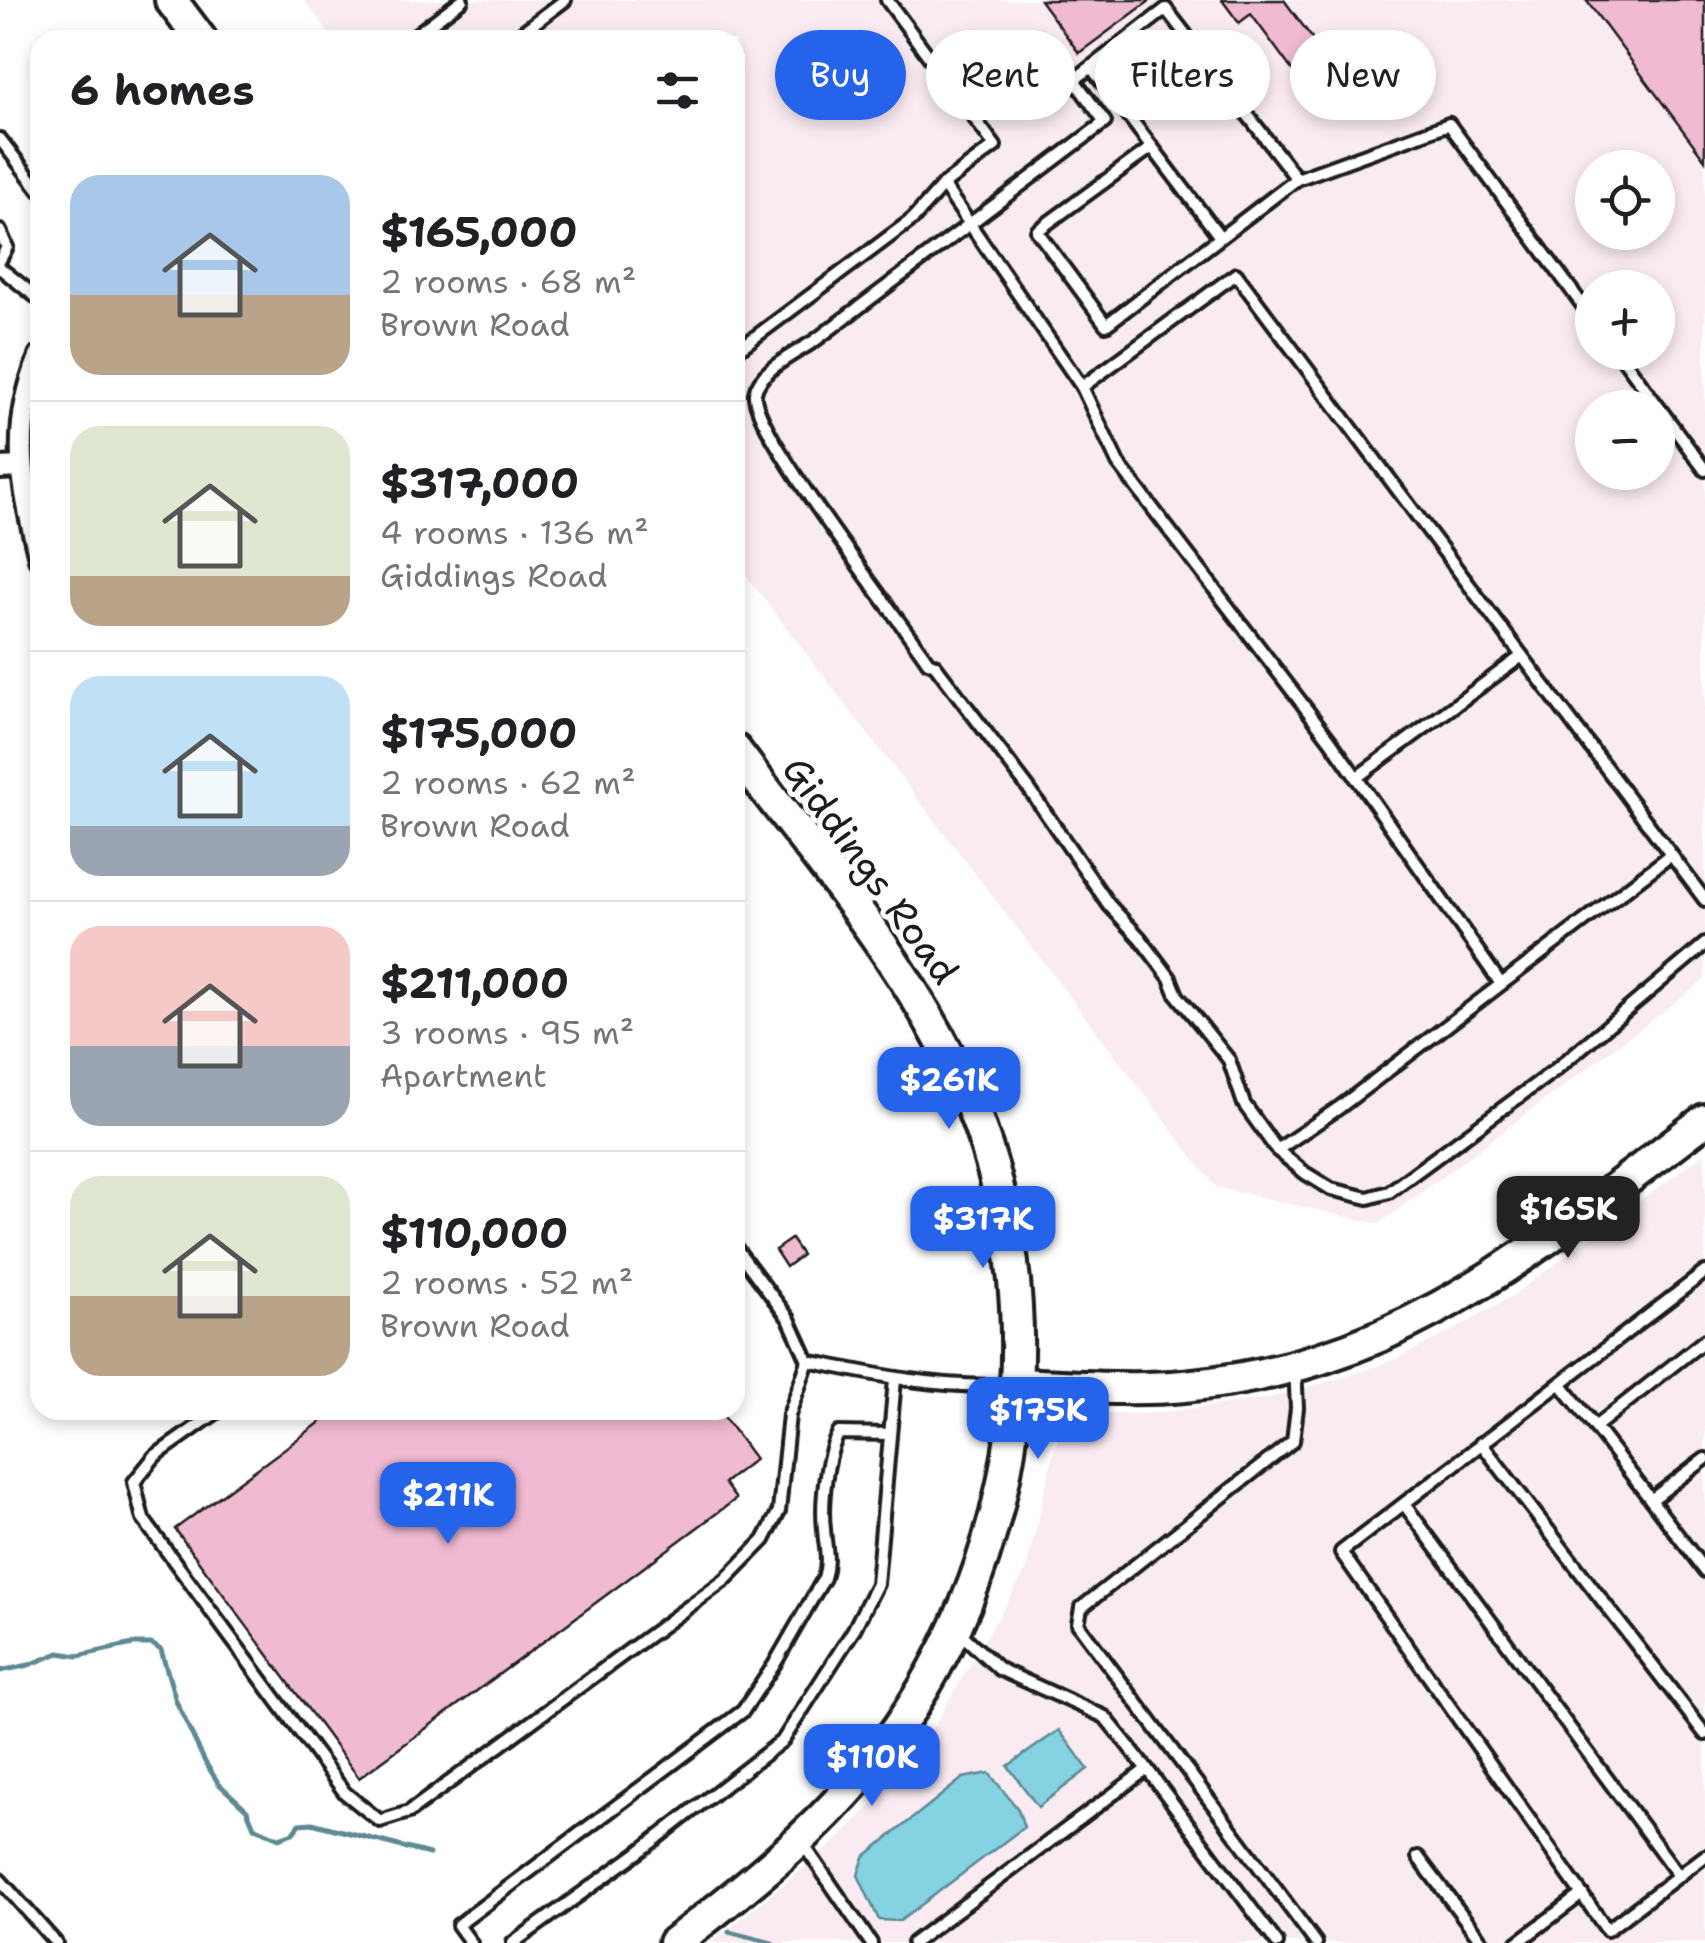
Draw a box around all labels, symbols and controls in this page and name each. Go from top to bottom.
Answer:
chip: Buy [775,30,906,120]
chip: Rent [926,30,1075,120]
chip: Filters [1095,30,1270,120]
chip: New [1290,30,1436,120]
text: 6 homes [70,62,255,118]
icon: filters [650,63,705,118]
map controls [1575,150,1675,490]
button: locate [1575,150,1675,250]
text: $165,000 [380,204,578,260]
icon: home [150,215,270,335]
text: 2 rooms · 68 m² [380,260,636,303]
button: + [1575,270,1675,370]
text: Brown Road [380,303,570,346]
button: − [1575,390,1675,490]
text: $317,000 [380,455,579,511]
icon: home [150,466,270,586]
text: 4 rooms · 136 m² [380,511,649,554]
text: Giddings Road [380,554,608,597]
text: $175,000 [380,705,577,761]
icon: home [150,716,270,836]
street label: Giddings Road [771,746,971,994]
text: 2 rooms · 62 m² [380,761,636,804]
text: Brown Road [380,804,570,847]
text: $211,000 [380,955,569,1011]
icon: home [150,966,270,1086]
text: 3 rooms · 95 m² [380,1011,634,1054]
pin: $261K [879,1047,1019,1132]
text: Apartment [380,1054,547,1097]
text: $261K [899,1058,999,1101]
pin: $165K [1498,1176,1638,1261]
pin: $317K [913,1186,1053,1271]
text: $165K [1519,1187,1617,1230]
text: $317K [932,1197,1034,1240]
text: $110,000 [380,1205,569,1261]
icon: home [150,1216,270,1336]
text: 2 rooms · 52 m² [380,1261,633,1304]
text: Brown Road [380,1304,570,1347]
pin: $175K [968,1377,1108,1462]
text: $175K [989,1388,1087,1431]
pin: $211K [378,1462,518,1547]
text: $211K [402,1473,494,1516]
pin: $110K [802,1724,942,1809]
text: $110K [826,1735,918,1778]

